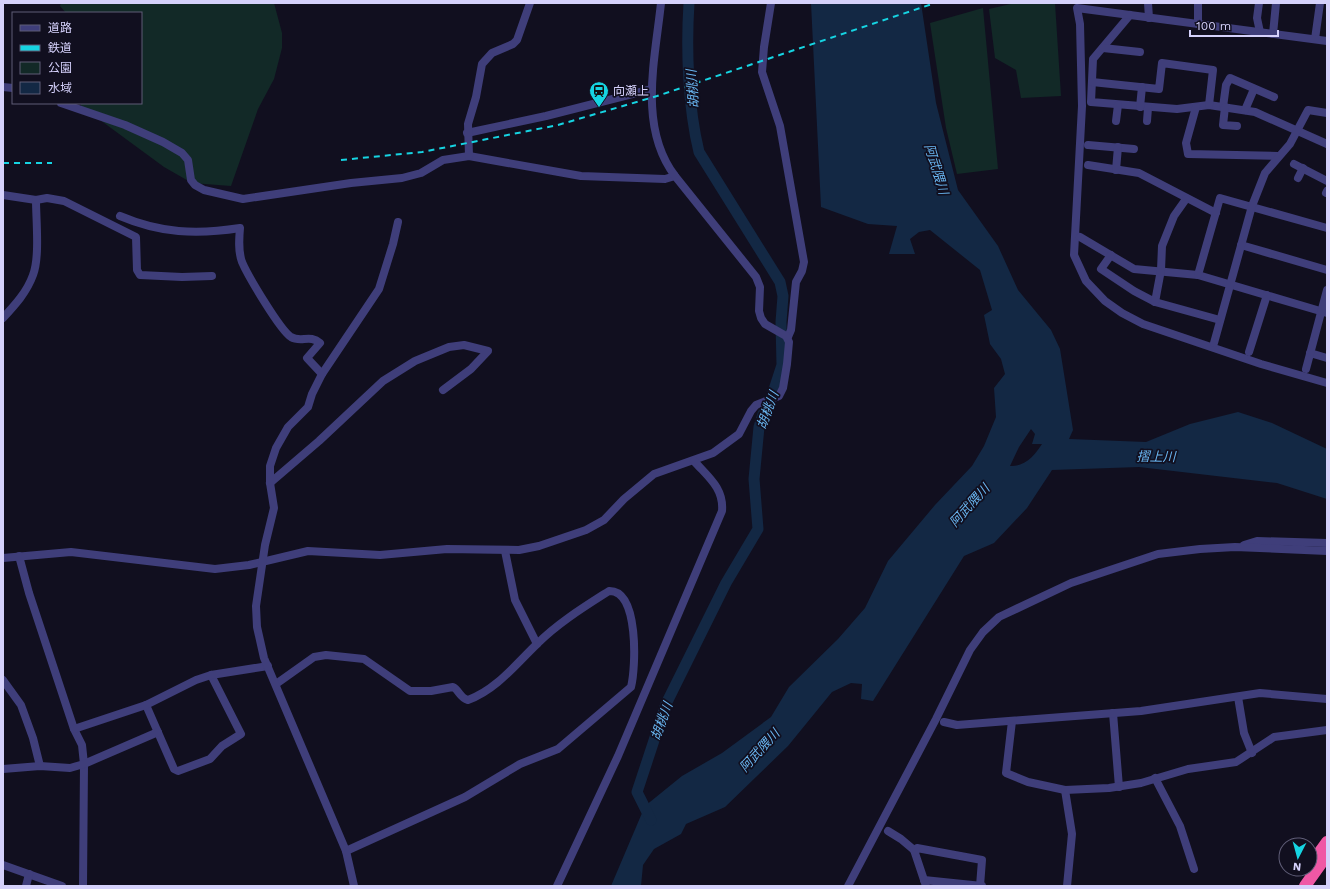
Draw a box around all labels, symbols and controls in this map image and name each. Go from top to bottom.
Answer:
legend [12,12,142,104]
scale bar [1190,12,1278,38]
text: 100 m [1196,19,1231,33]
text: 道路 [48,21,72,35]
text: 鉄道 [48,41,72,55]
text: 公園 [48,61,72,75]
water label: 胡桃川 [684,67,701,109]
station icon: 向瀬上 [588,80,610,108]
text: 水域 [48,81,72,95]
place label: 向瀬上 [613,84,649,98]
water label: 阿武隈川 [922,142,952,198]
water label: 胡桃川 [754,387,782,431]
water label: 摺上川 [1136,449,1178,464]
water label: 阿武隈川 [946,480,994,530]
water label: 胡桃川 [648,698,676,742]
water label: 阿武隈川 [736,725,784,775]
north arrow [1278,837,1318,877]
text: N [1292,860,1302,873]

